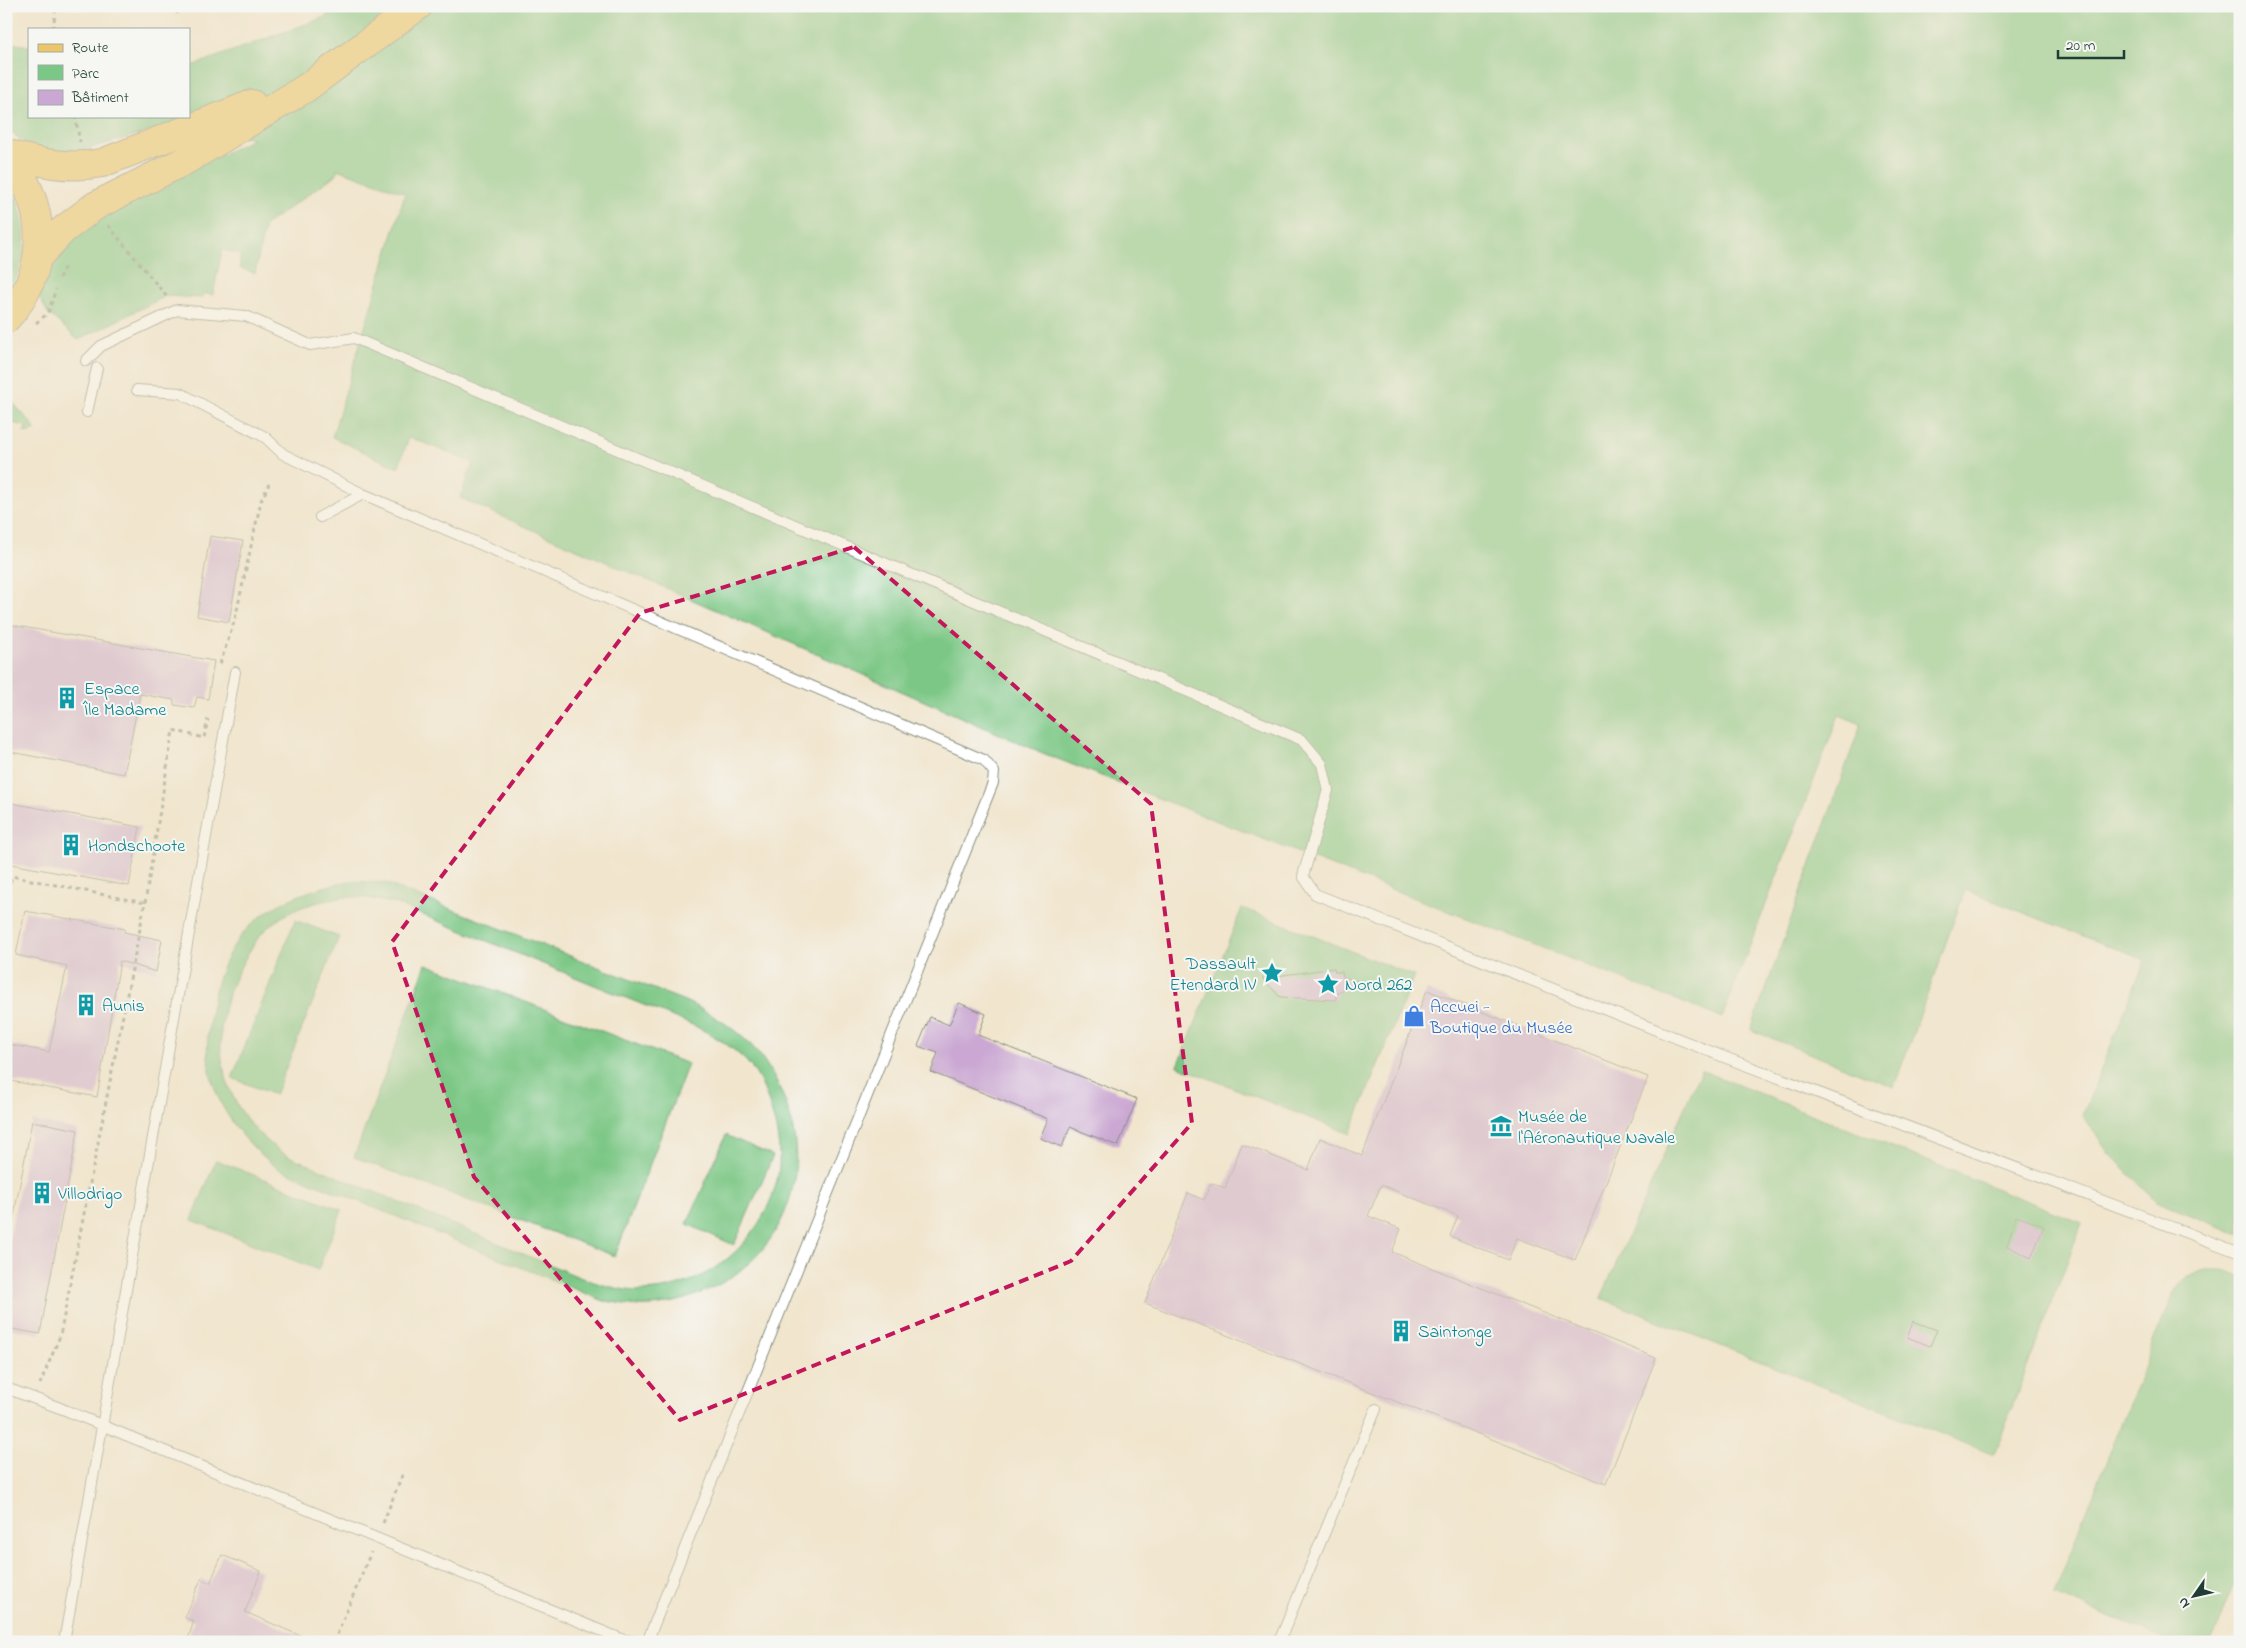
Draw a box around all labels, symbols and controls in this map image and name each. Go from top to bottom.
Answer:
legend [28,28,190,118]
scale bar [2058,28,2125,60]
text: 20 m [2066,35,2096,57]
text: Route [72,37,109,59]
text: Parc [72,63,100,85]
text: Bâtiment [71,87,129,109]
place label: Espace Île Madame [82,677,167,724]
building icon: Espace Île Madame [54,685,80,711]
building icon: Hondschoote [58,832,84,858]
place label: Hondschoote [88,834,186,860]
place label: Dassault Etendard IV [1169,952,1257,999]
place icon: Dassault Etendard IV [1259,960,1285,986]
place icon: Nord 262 [1315,971,1341,997]
place label: Nord 262 [1345,973,1413,999]
building icon: Aunis [73,992,99,1018]
place label: Aunis [102,994,145,1020]
place label: Accuei - Boutique du Musée [1429,995,1574,1042]
shop icon: Accuei - Boutique du Musée [1401,1003,1427,1029]
place label: Musée de l'Aéronautique Navale [1518,1105,1676,1152]
museum icon: Musée de l'Aéronautique Navale [1488,1113,1514,1139]
building icon: Villodrigo [29,1180,55,1206]
place label: Villodrigo [57,1182,122,1209]
building icon: Saintonge [1388,1318,1414,1344]
place label: Saintonge [1418,1320,1493,1347]
north arrow [2168,1570,2218,1620]
text: N [2173,1593,2196,1612]

